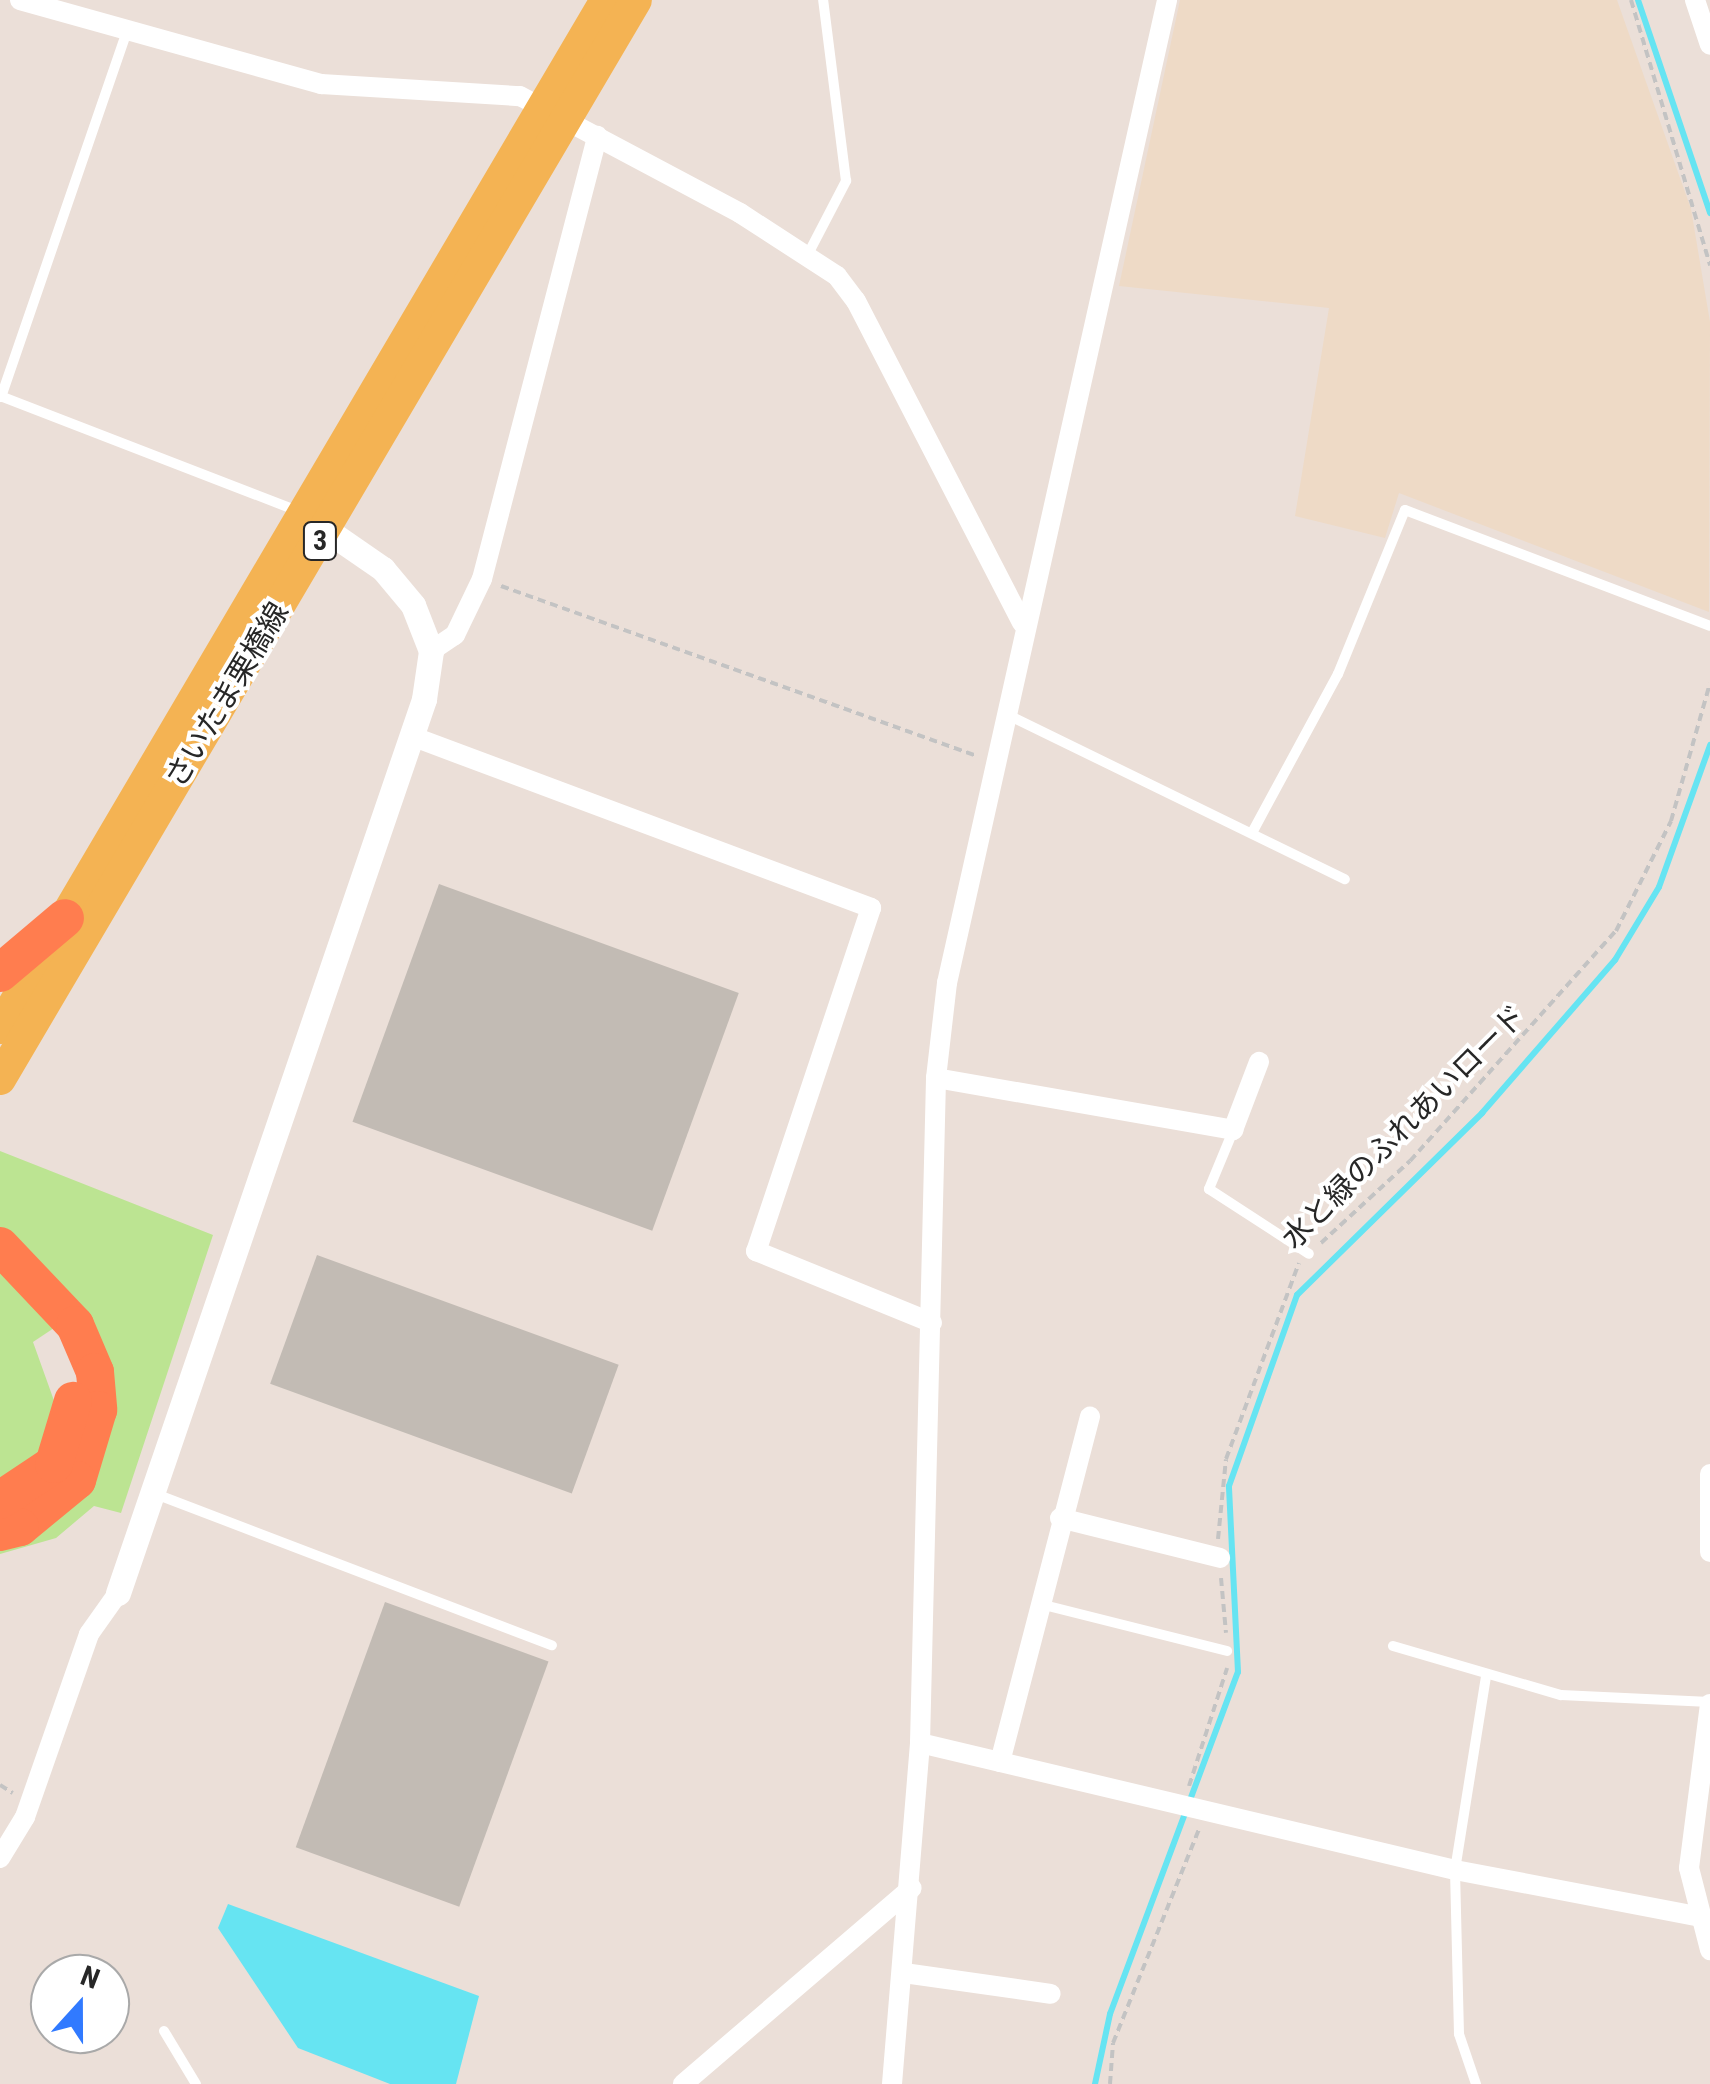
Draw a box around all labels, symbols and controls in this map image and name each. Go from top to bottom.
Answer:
road number: 3 [302,518,338,564]
street label: さいたま栗橋線 [157,596,297,794]
street label: 水と緑のふれあいロード [1275,998,1533,1256]
north arrow [30,1954,130,2054]
text: N [76,1959,104,1996]

